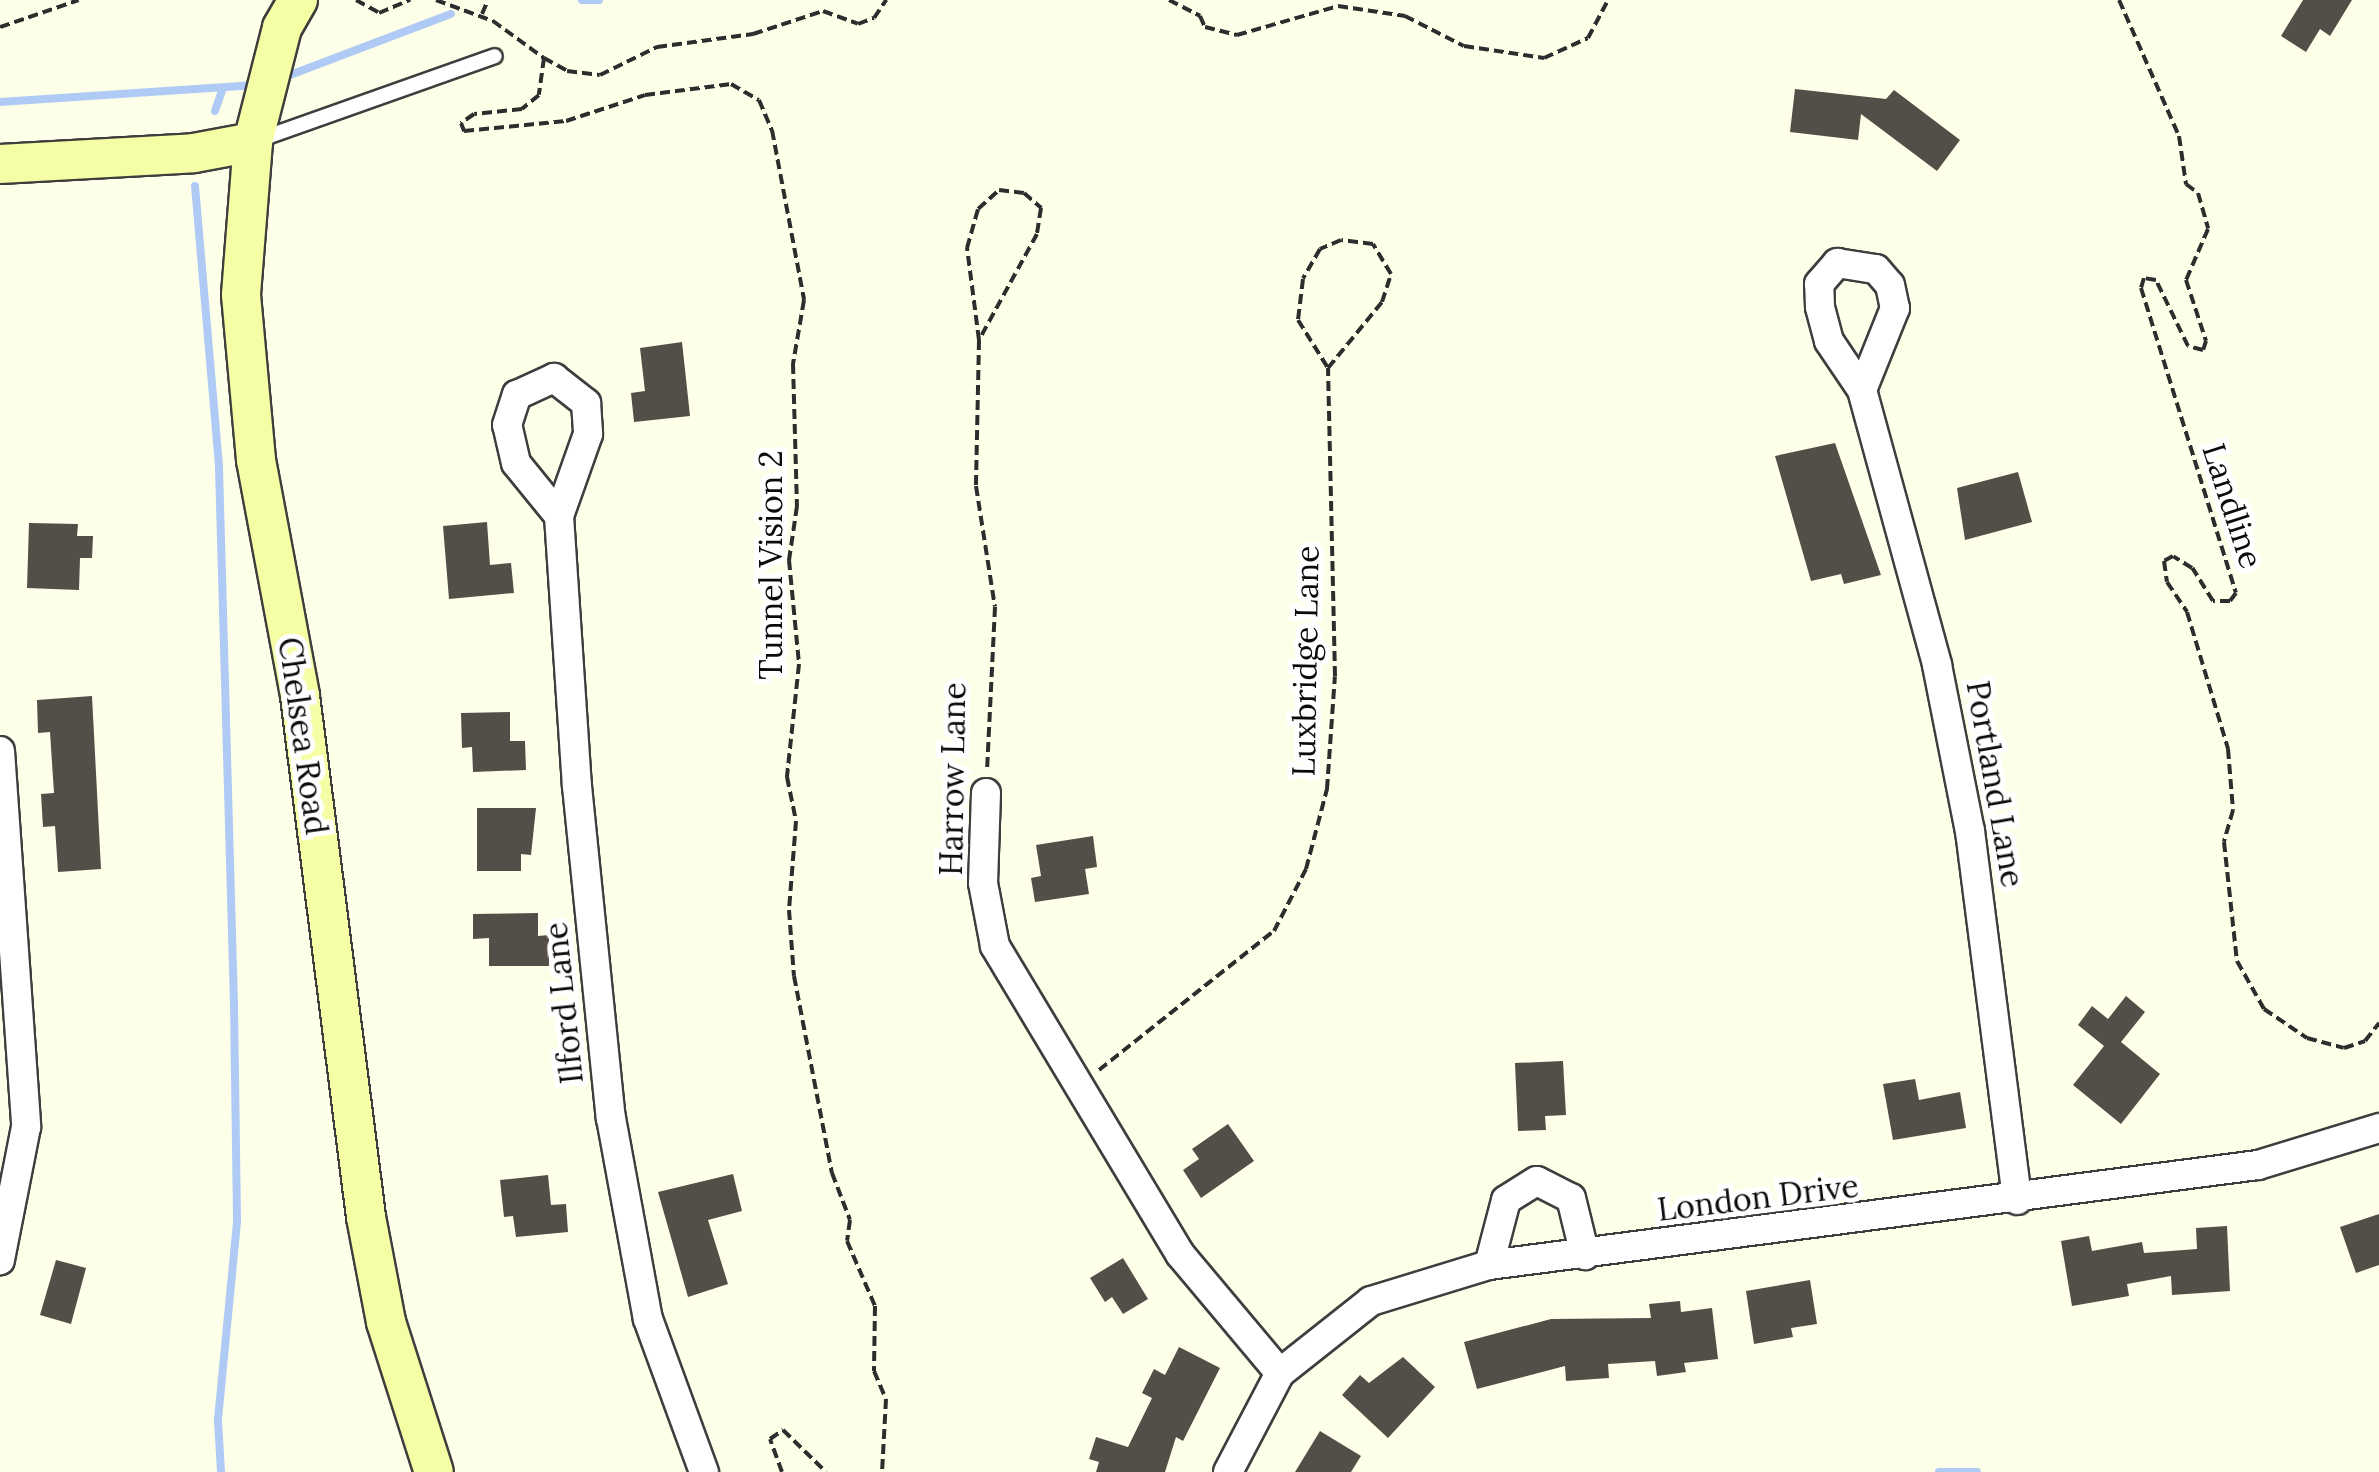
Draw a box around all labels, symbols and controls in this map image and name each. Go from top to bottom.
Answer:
street label: Landline [2194,439,2270,573]
street label: Tunnel Vision 2 [752,450,790,680]
street label: Luxbridge Lane [1285,545,1327,777]
street label: Chelsea Road [270,635,336,837]
street label: Portland Lane [1958,678,2032,890]
street label: Harrow Lane [932,682,974,876]
street label: Ilford Lane [536,920,592,1086]
street label: London Drive [1655,1167,1861,1229]

